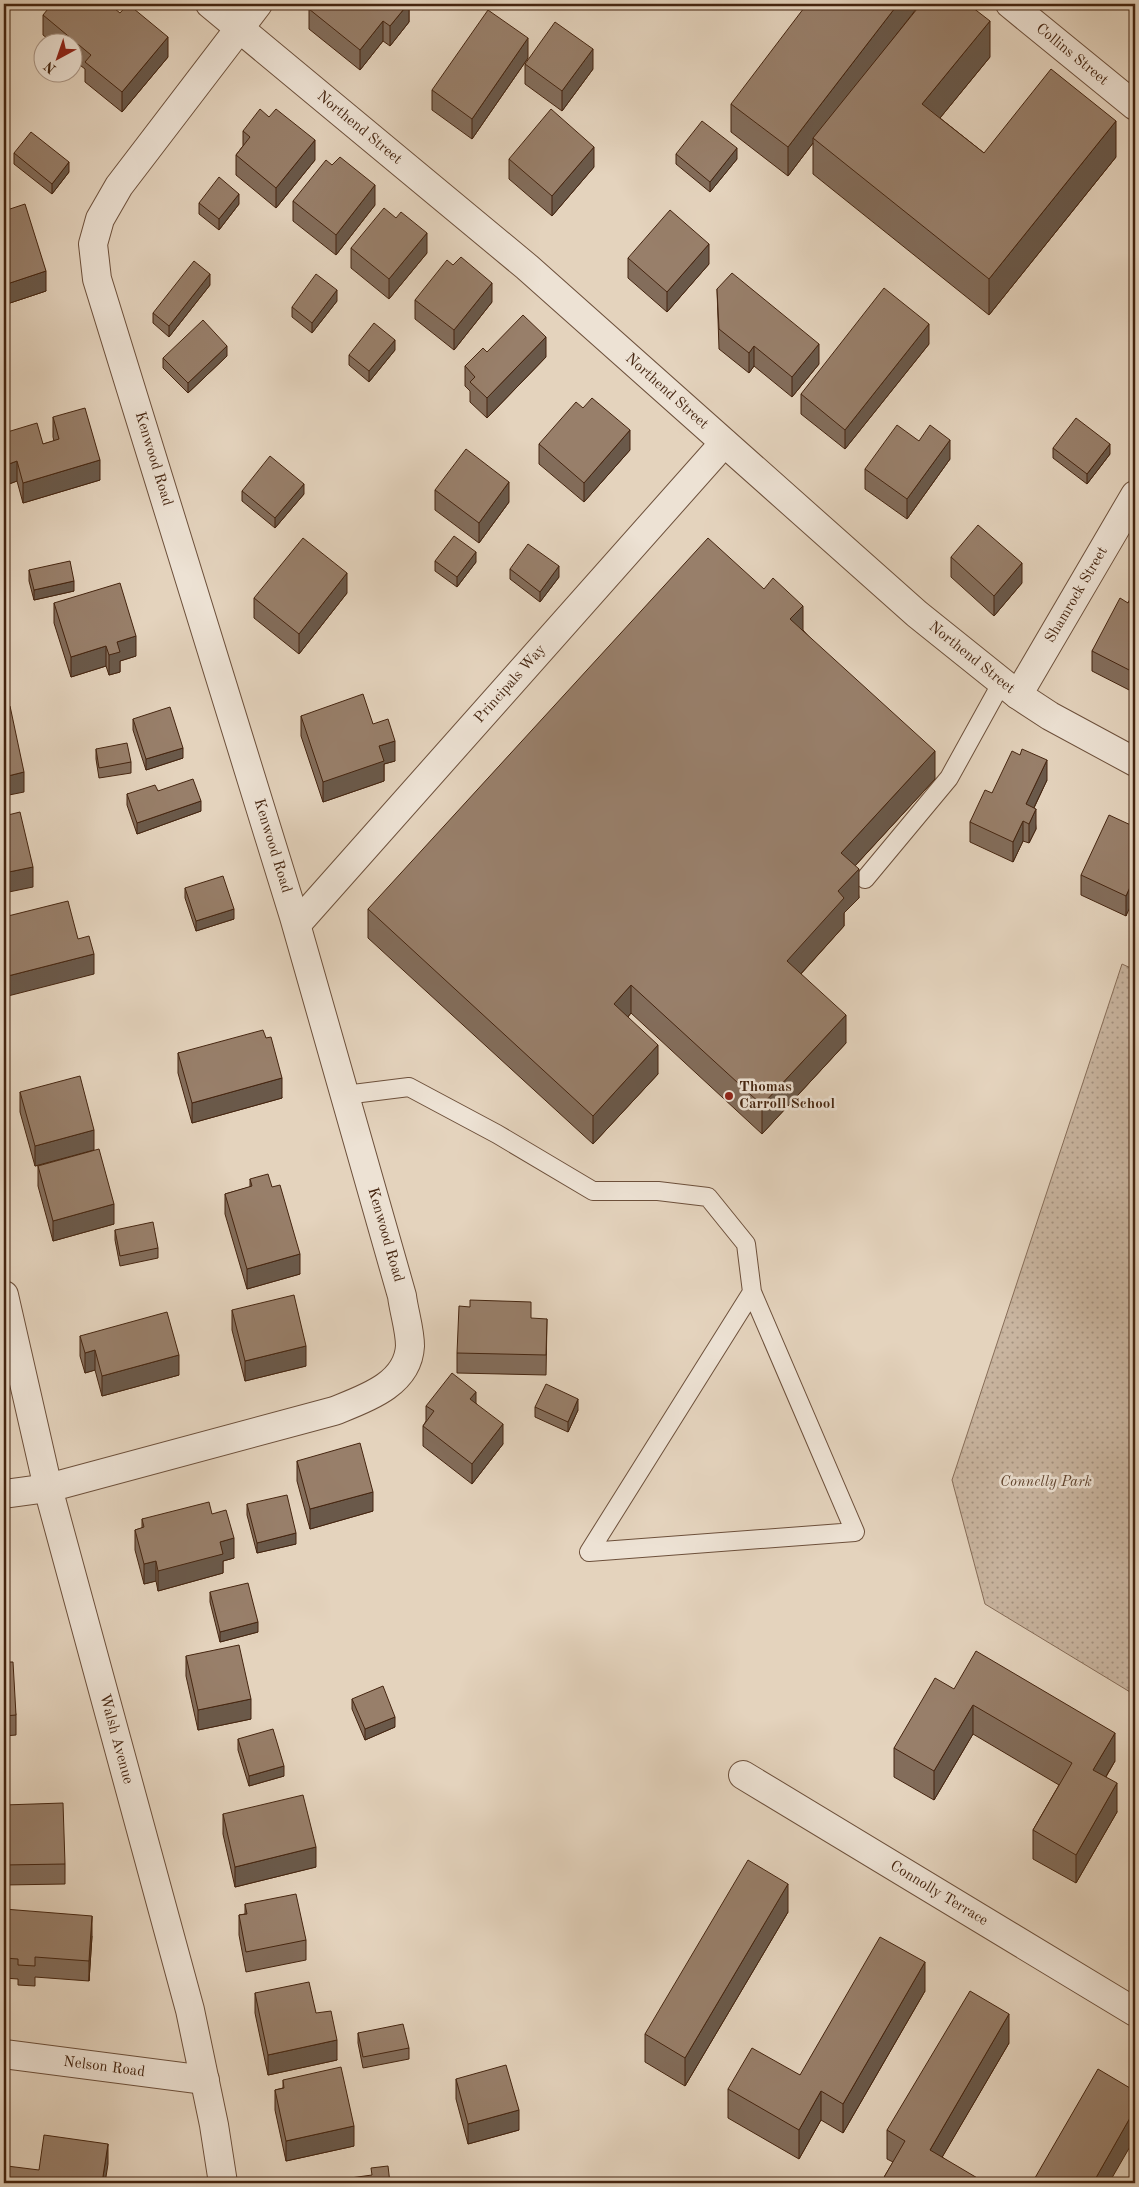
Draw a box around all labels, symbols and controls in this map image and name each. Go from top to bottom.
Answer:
street label: Collins Street [1033,21,1111,88]
north arrow [32,32,82,82]
text: N [41,58,59,76]
street label: Northend Street [314,88,405,167]
street label: Northend Street [622,351,711,432]
street label: Kenwood Road [132,410,174,508]
street label: Shamrock Street [1043,544,1111,646]
street label: Northend Street [926,619,1018,697]
street label: Principals Way [472,642,549,726]
street label: Kenwood Road [251,797,293,895]
place label: Thomas Carroll School [739,1080,835,1112]
marker: Thomas Carroll School [723,1090,735,1102]
street label: Kenwood Road [364,1186,406,1284]
park label: Connelly Park [1000,1475,1092,1490]
street label: Walsh Avenue [97,1692,136,1786]
street label: Connolly Terrace [887,1858,991,1929]
street label: Nelson Road [62,2054,146,2080]

